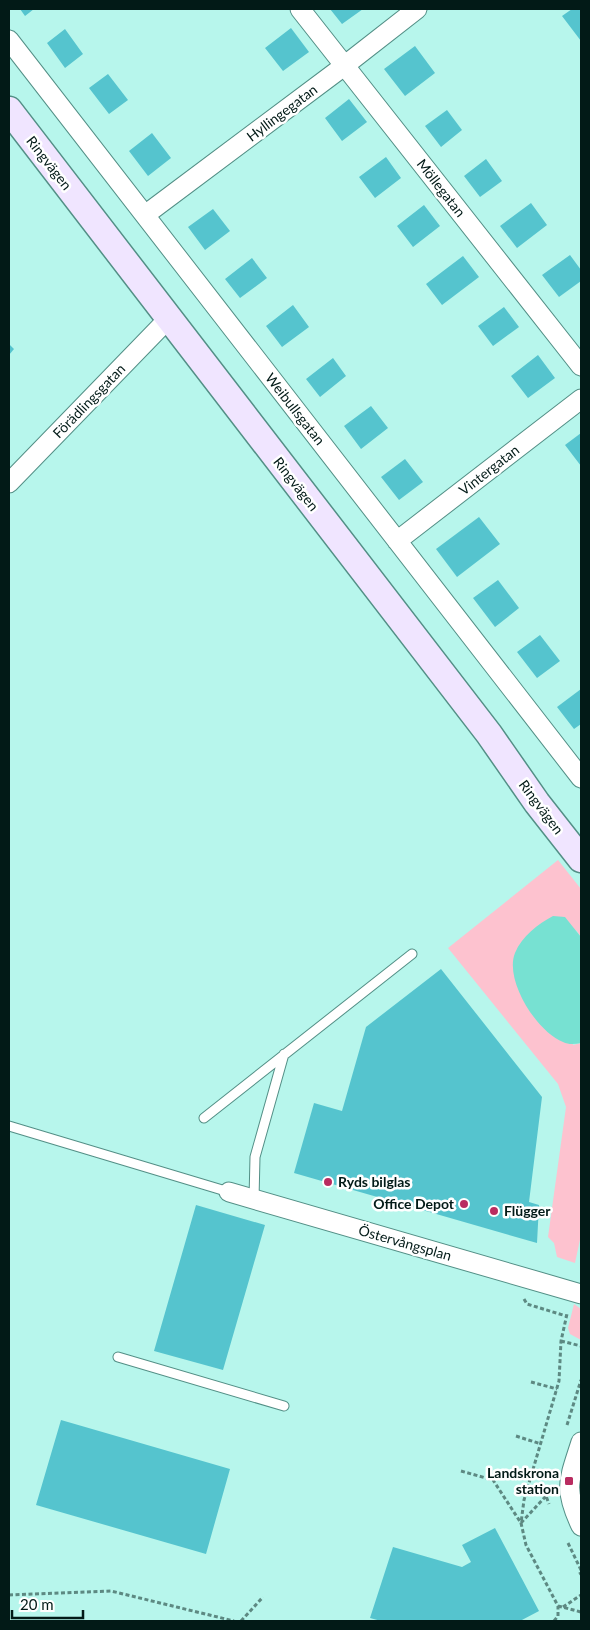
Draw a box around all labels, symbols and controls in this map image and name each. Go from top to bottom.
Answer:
street label: Hyllingegatan [243,81,320,145]
street label: Ringvägen [23,132,76,193]
street label: Möllegatan [414,155,469,220]
street label: Förädlingsgatan [49,360,128,441]
street label: Weibullsgatan [262,369,329,448]
street label: Vintergatan [455,441,522,498]
street label: Ringvägen [270,453,323,514]
street label: Ringvägen [515,776,567,837]
place label: Ryds bilglas [338,1173,411,1190]
marker: Ryds bilglas [322,1176,334,1188]
place label: Office Depot [373,1195,455,1212]
marker: Office Depot [458,1198,470,1210]
place label: Flügger [504,1202,551,1219]
marker: Flügger [488,1205,500,1217]
street label: Östervångsplan [357,1221,453,1264]
place label: Landskrona station [487,1464,559,1497]
marker: Landskrona station [563,1475,575,1487]
scale bar [12,1588,84,1620]
text: 20 m [20,1595,54,1613]

